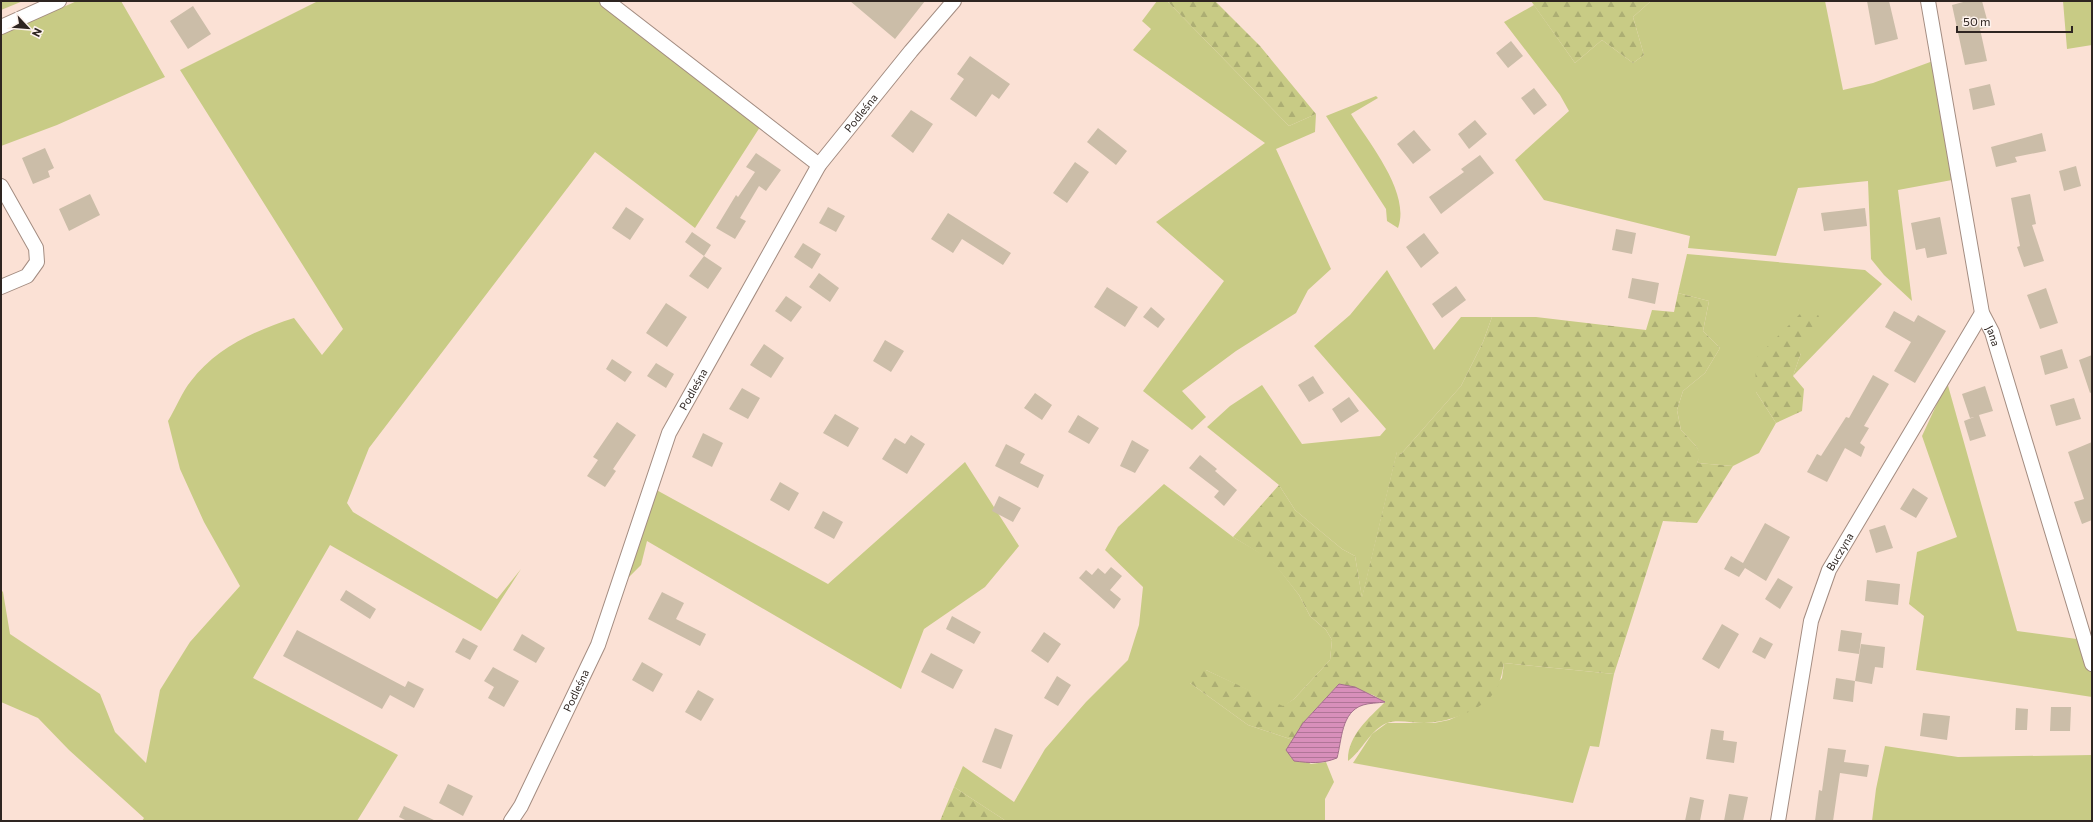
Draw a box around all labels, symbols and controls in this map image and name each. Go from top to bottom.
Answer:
north arrow [8,8,48,48]
scale bar [1957,8,2072,34]
text: 50 m [1963,14,1991,28]
text: N [30,26,45,39]
street label: Podleśna [841,91,880,134]
street label: Jana [1983,323,2003,348]
street label: Podleśna [676,366,710,412]
street label: Buczyna [1823,530,1856,573]
street label: Podleśna [560,667,591,714]

